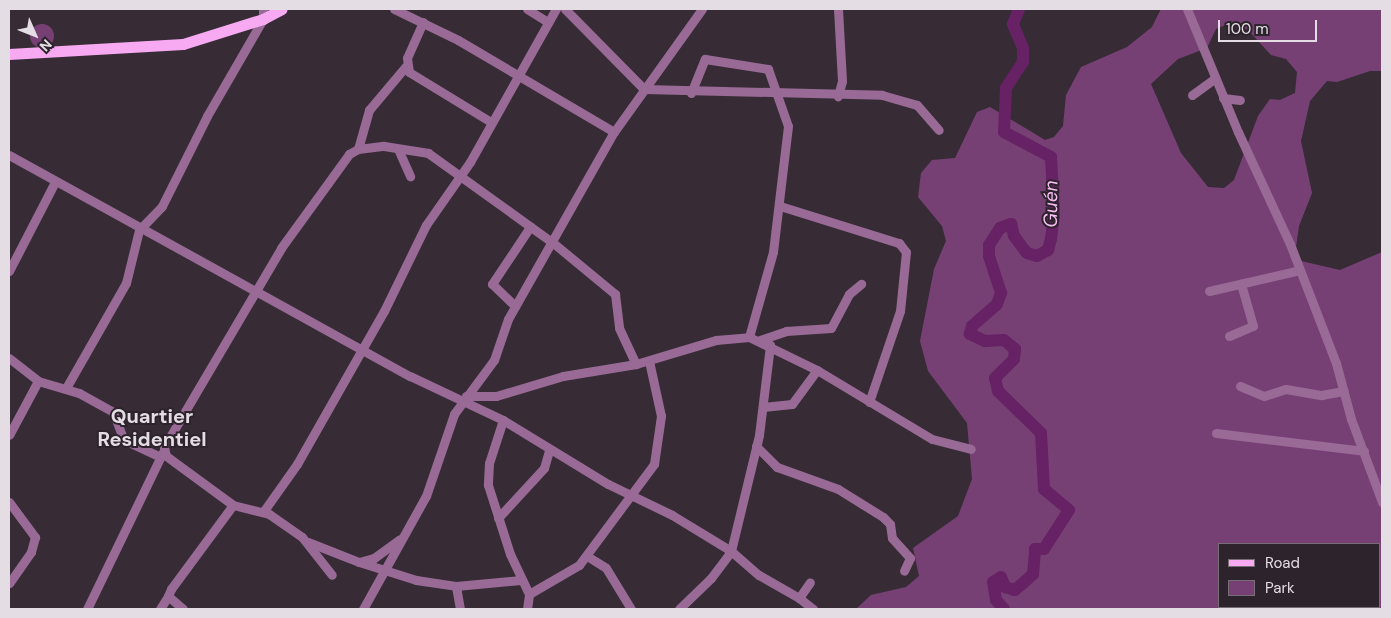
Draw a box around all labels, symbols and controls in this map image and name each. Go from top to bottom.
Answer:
north arrow [10,10,60,60]
scale bar [1221,10,1320,42]
text: 100 m [1226,19,1269,39]
text: N [36,35,56,55]
water label: Guén [1039,180,1063,228]
district label: Quartier Residentiel [97,405,207,452]
legend [1218,543,1381,608]
text: Road [1265,553,1300,573]
text: Park [1265,578,1295,598]

